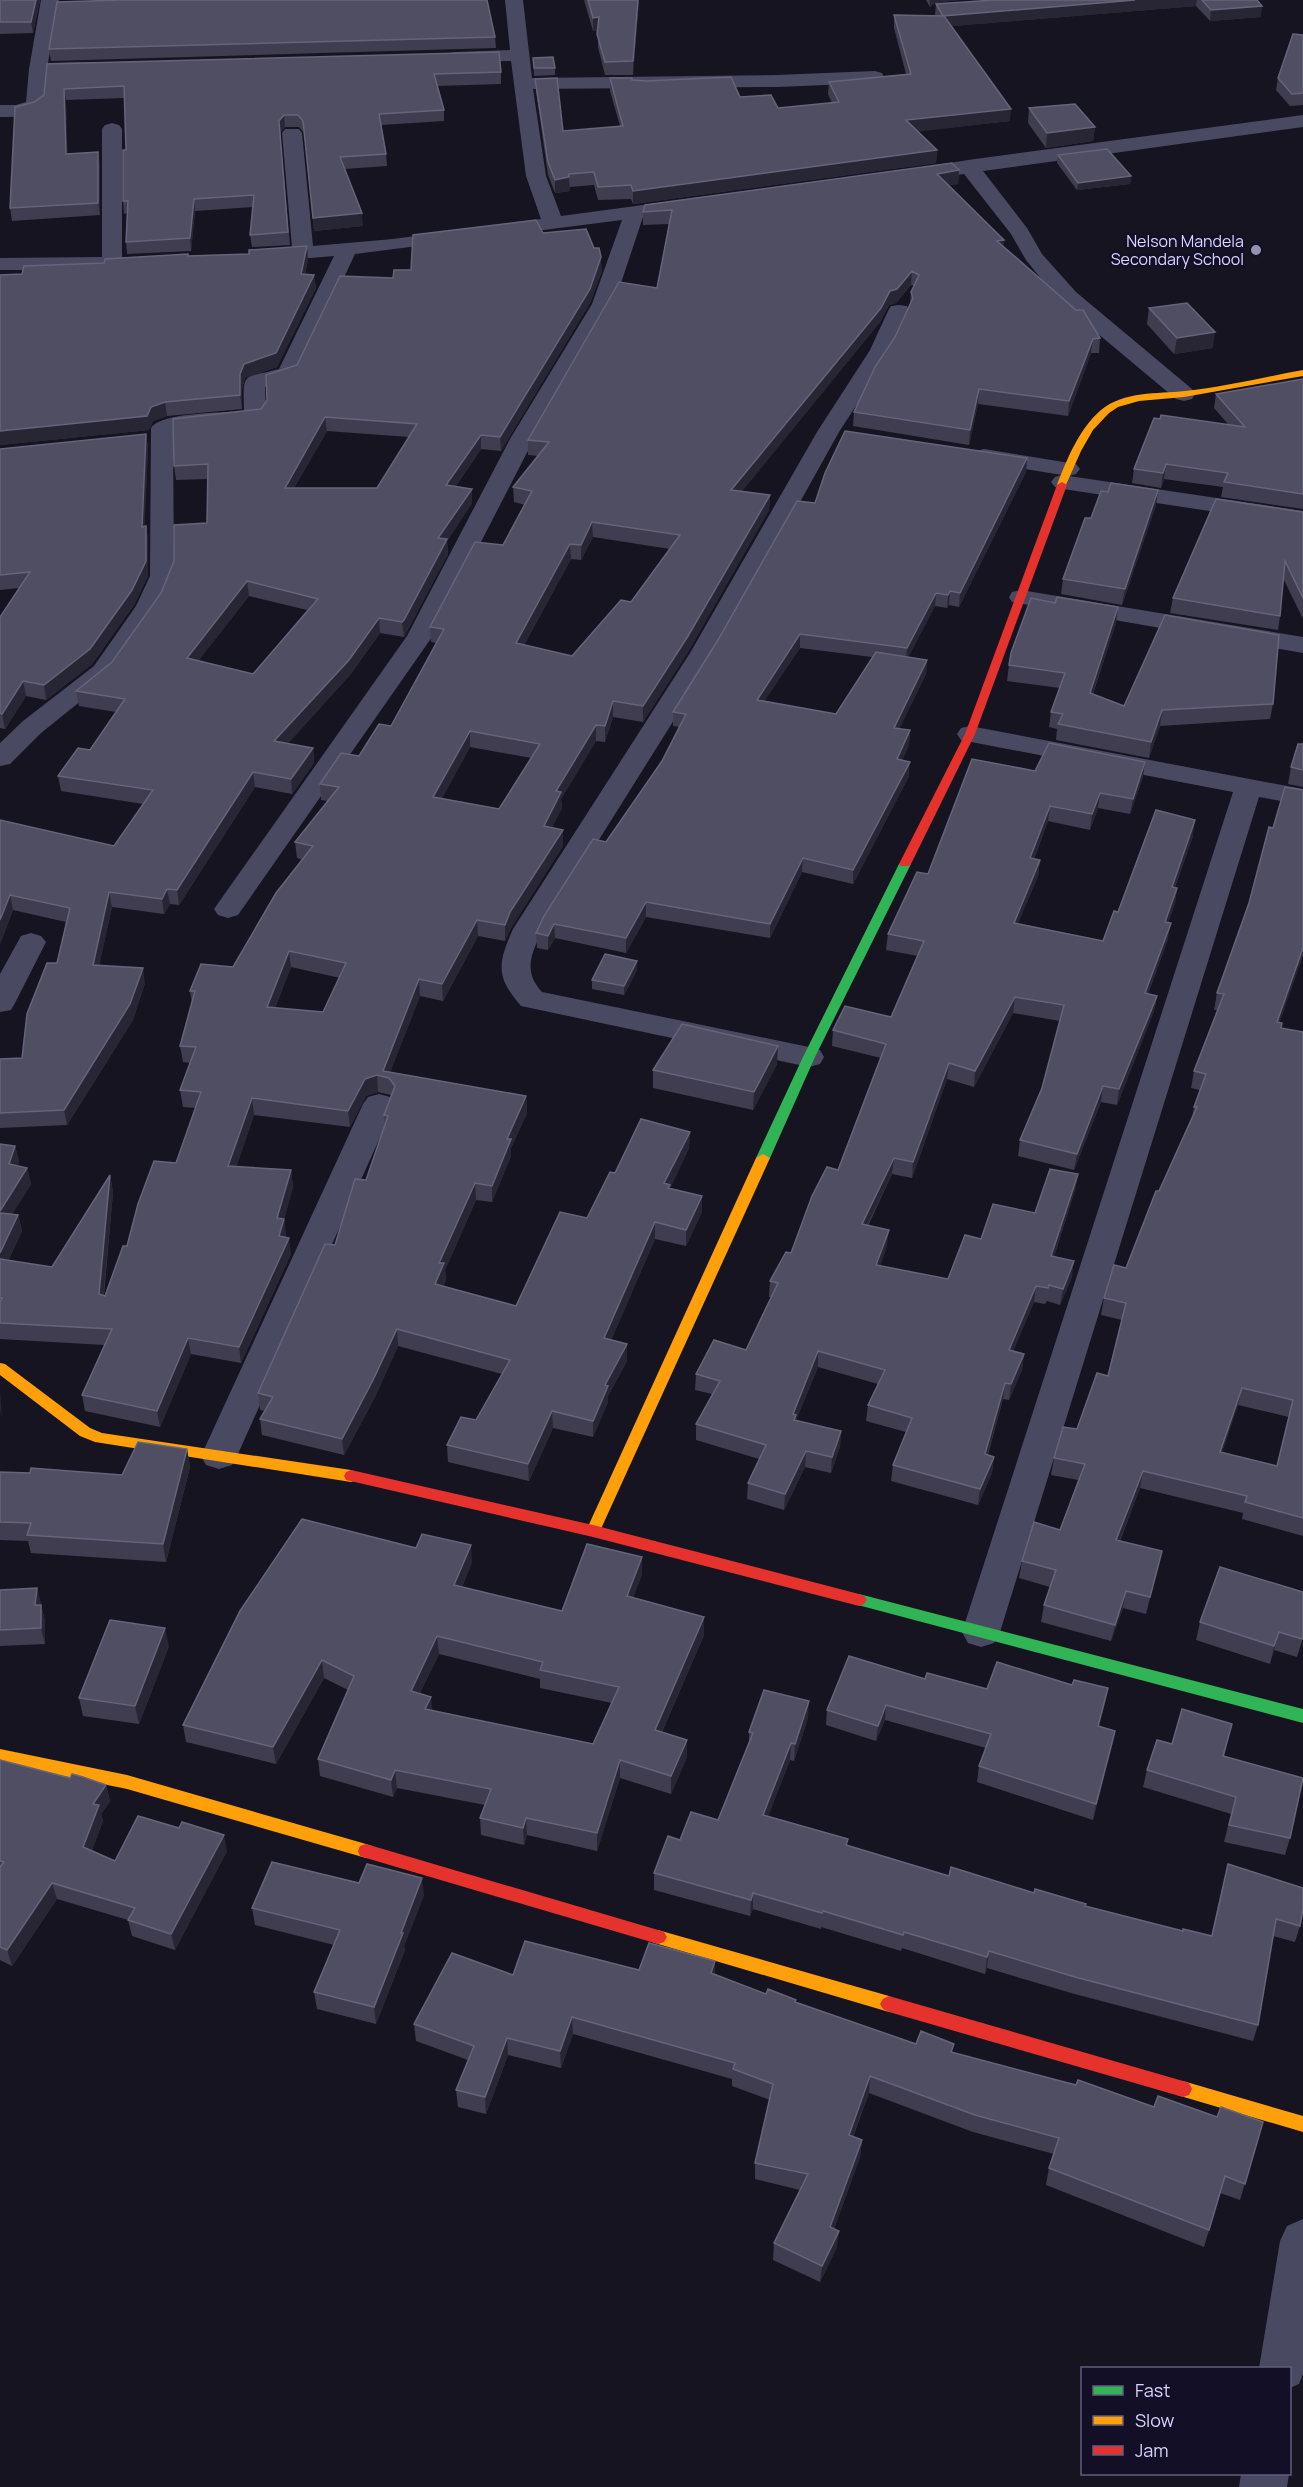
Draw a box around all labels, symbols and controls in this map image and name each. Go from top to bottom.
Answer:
place label: Nelson Mandela Secondary School [1111,230,1244,270]
marker: Nelson Mandela Secondary School [1249,243,1263,257]
legend [1081,2367,1291,2475]
text: Fast [1135,2378,1170,2402]
text: Slow [1135,2408,1175,2432]
text: Jam [1135,2438,1169,2462]

